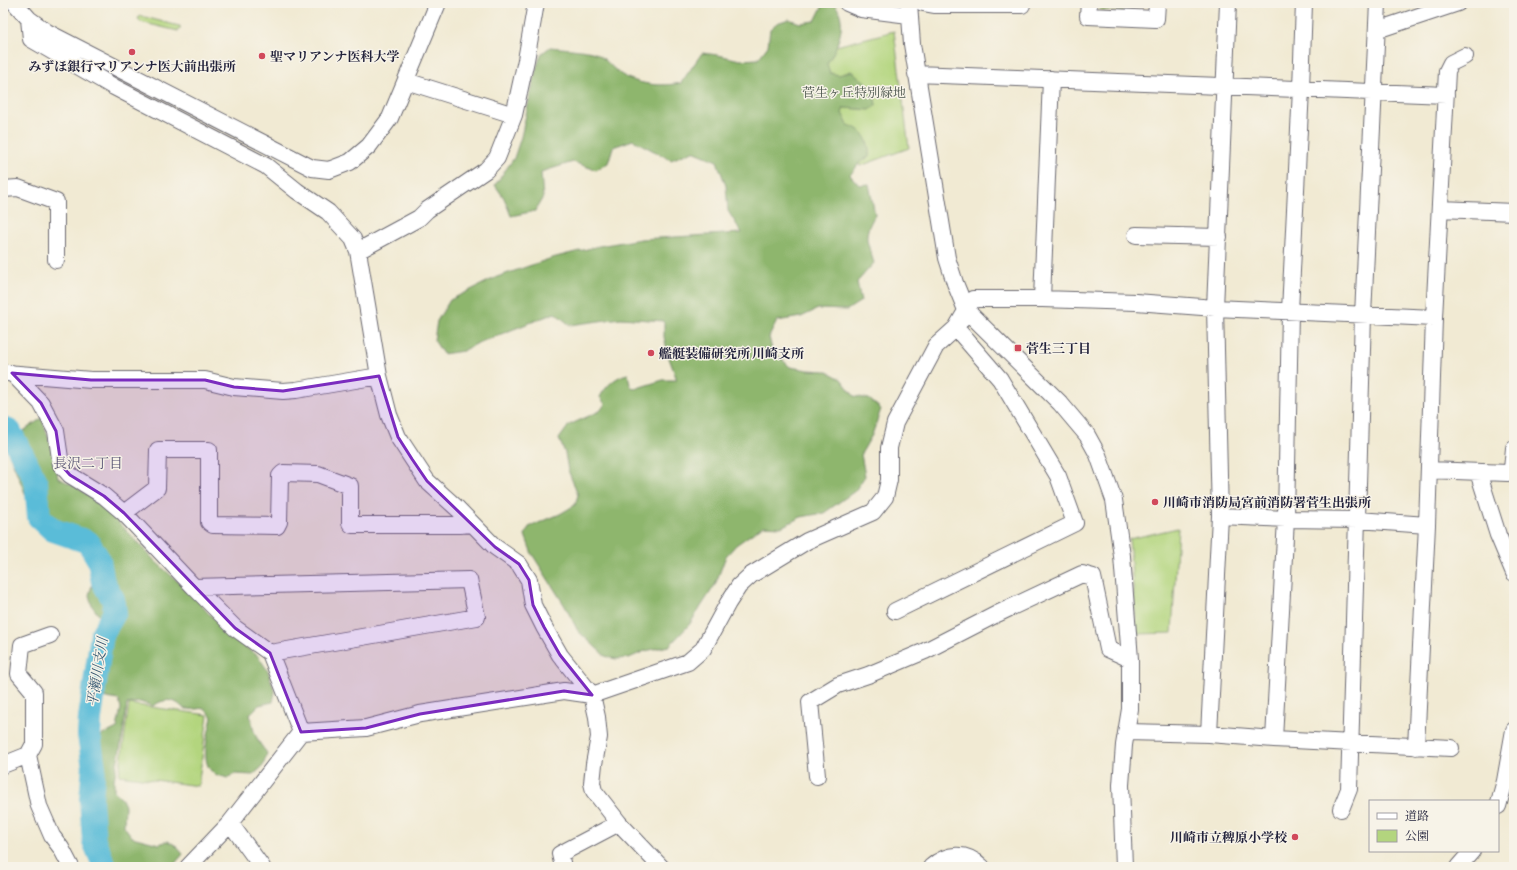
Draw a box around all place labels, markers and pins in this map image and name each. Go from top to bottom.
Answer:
marker: みずほ銀行マリアンナ医大前出張所 [127,47,137,57]
place label: 聖マリアンナ医科大学 [270,49,399,65]
marker: 聖マリアンナ医科大学 [257,51,267,61]
place label: みずほ銀行マリアンナ医大前出張所 [28,59,236,75]
place label: 菅生三丁目 [1026,341,1091,357]
marker: 菅生三丁目 [1013,343,1023,353]
place label: 艦艇装備研究所 川崎支所 [659,346,804,362]
marker: 艦艇装備研究所 川崎支所 [646,348,656,358]
place label: 川崎市消防局宮前消防署菅生出張所 [1163,495,1371,511]
marker: 川崎市消防局宮前消防署菅生出張所 [1150,497,1160,507]
place label: 川崎市立稗原小学校 [1170,830,1288,846]
marker: 川崎市立稗原小学校 [1290,832,1300,842]

